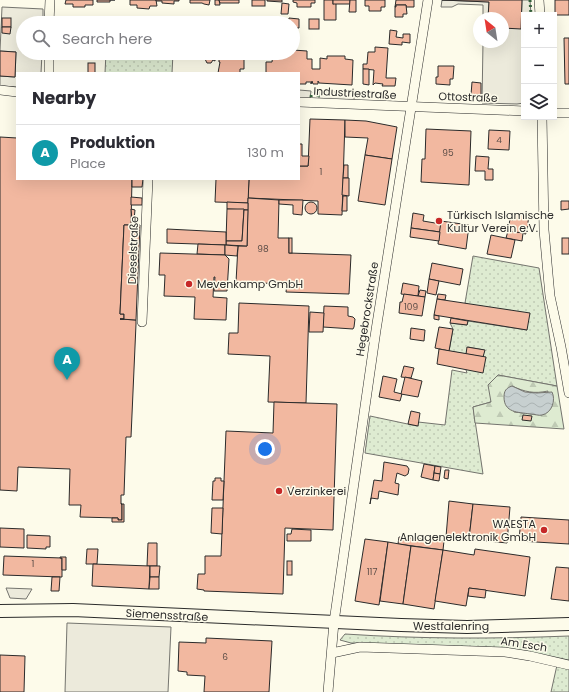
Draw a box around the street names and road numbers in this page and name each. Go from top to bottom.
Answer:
street label: Industriestraße [313,83,397,103]
street label: Ottostraße [438,88,498,106]
street label: Dieselstraße [124,215,142,284]
street label: Hegebrockstraße [352,261,382,357]
street label: Siemensstraße [125,605,209,625]
street label: Westfalenring [413,618,489,634]
street label: Am Esch [500,632,548,656]

